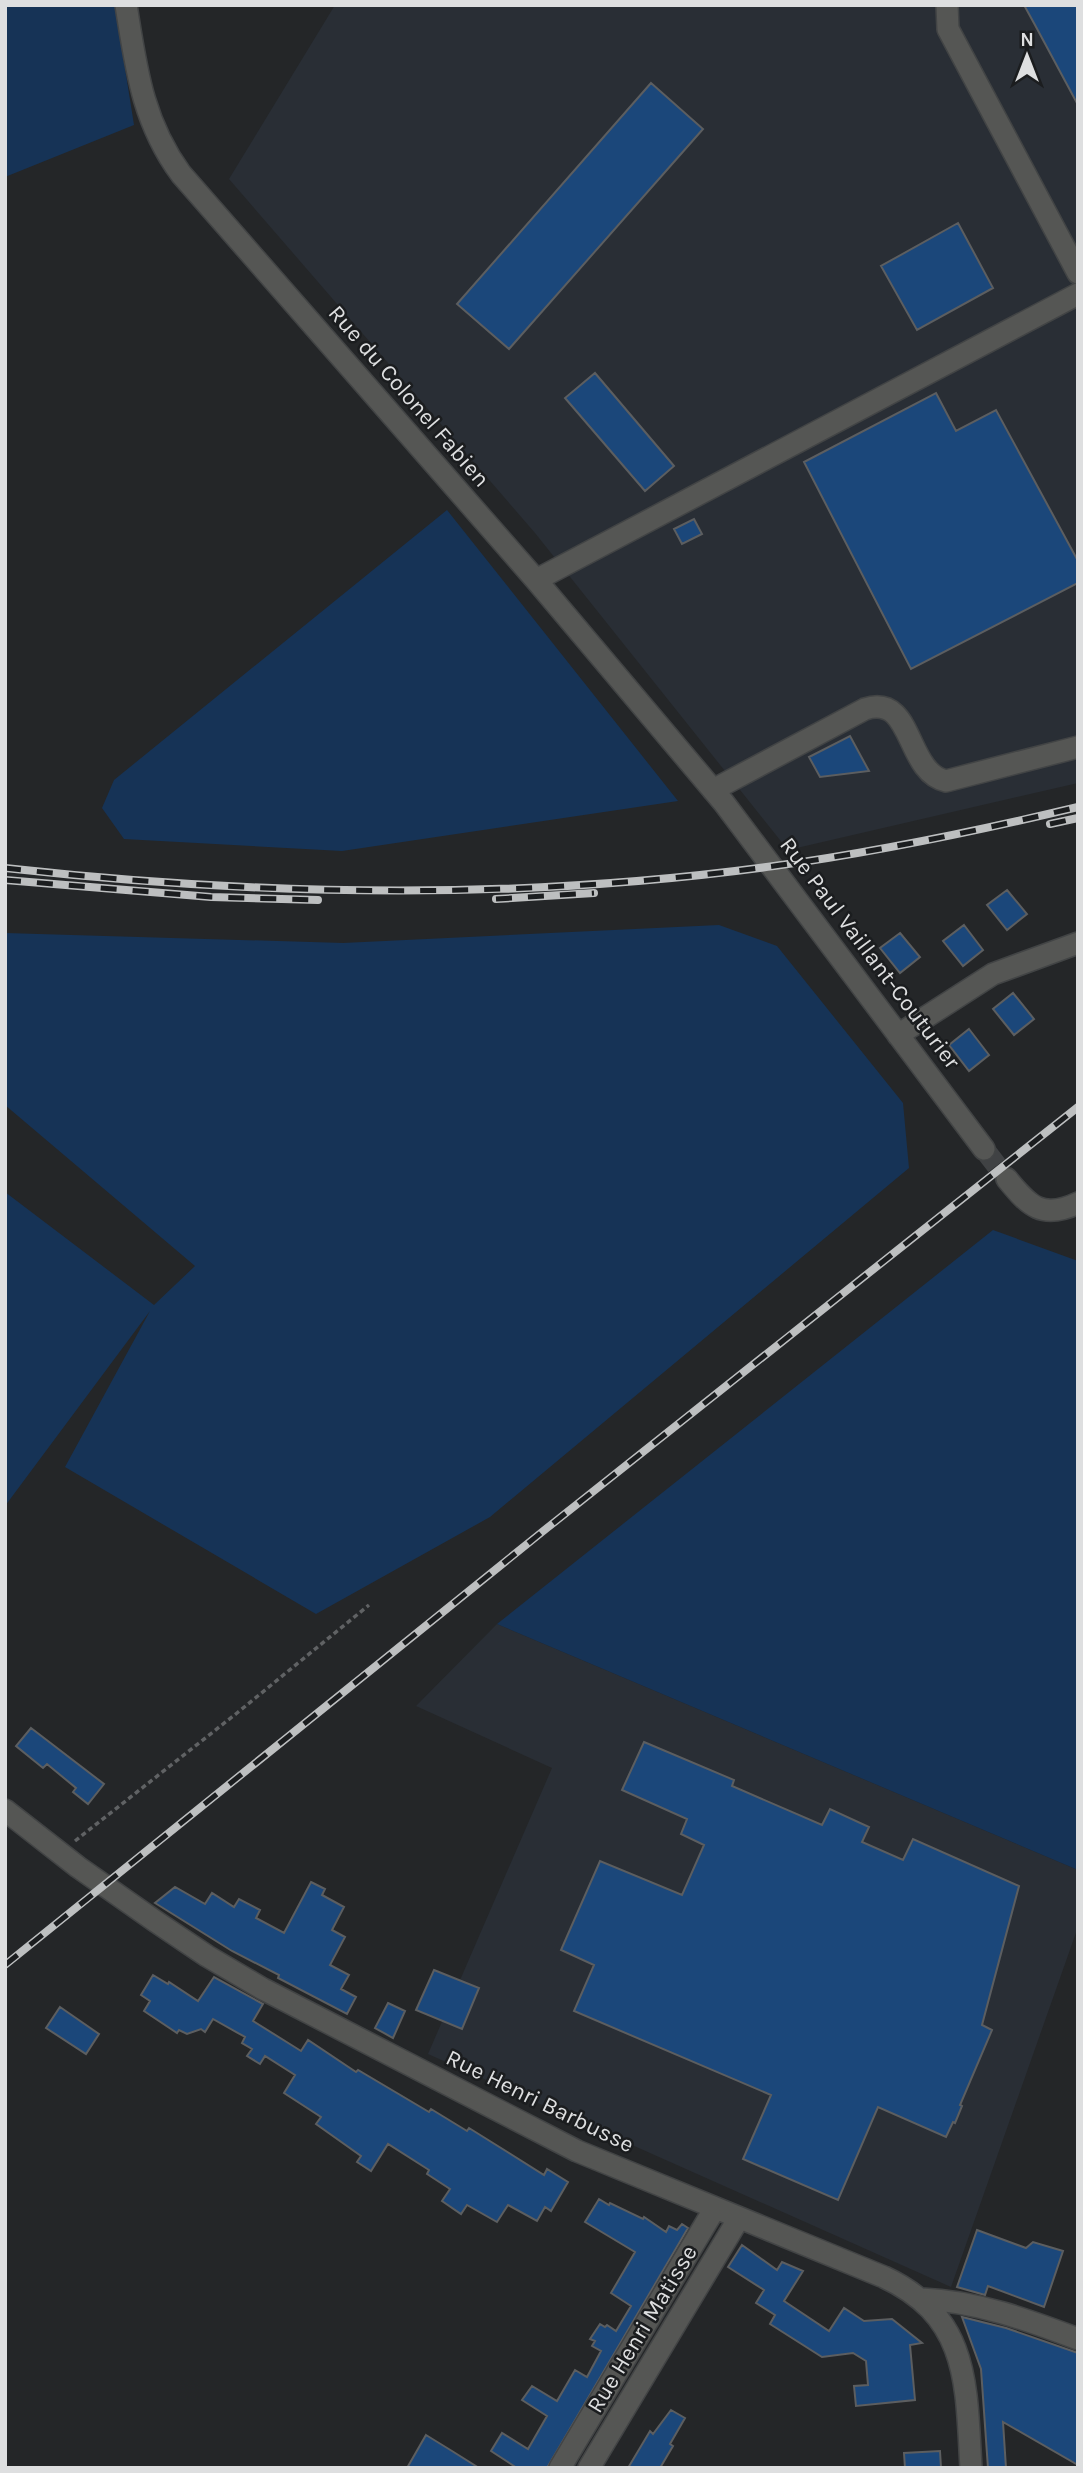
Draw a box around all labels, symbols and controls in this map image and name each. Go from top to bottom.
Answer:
north arrow [992,21,1062,91]
text: N [1020,29,1034,51]
street label: Rue du Colonel Fabien [323,300,495,492]
street label: Rue Paul Vaillant-Couturier [774,832,966,1075]
street label: Rue Henri Barbusse [442,2044,638,2158]
street label: Rue Henri Matisse [581,2240,703,2418]

